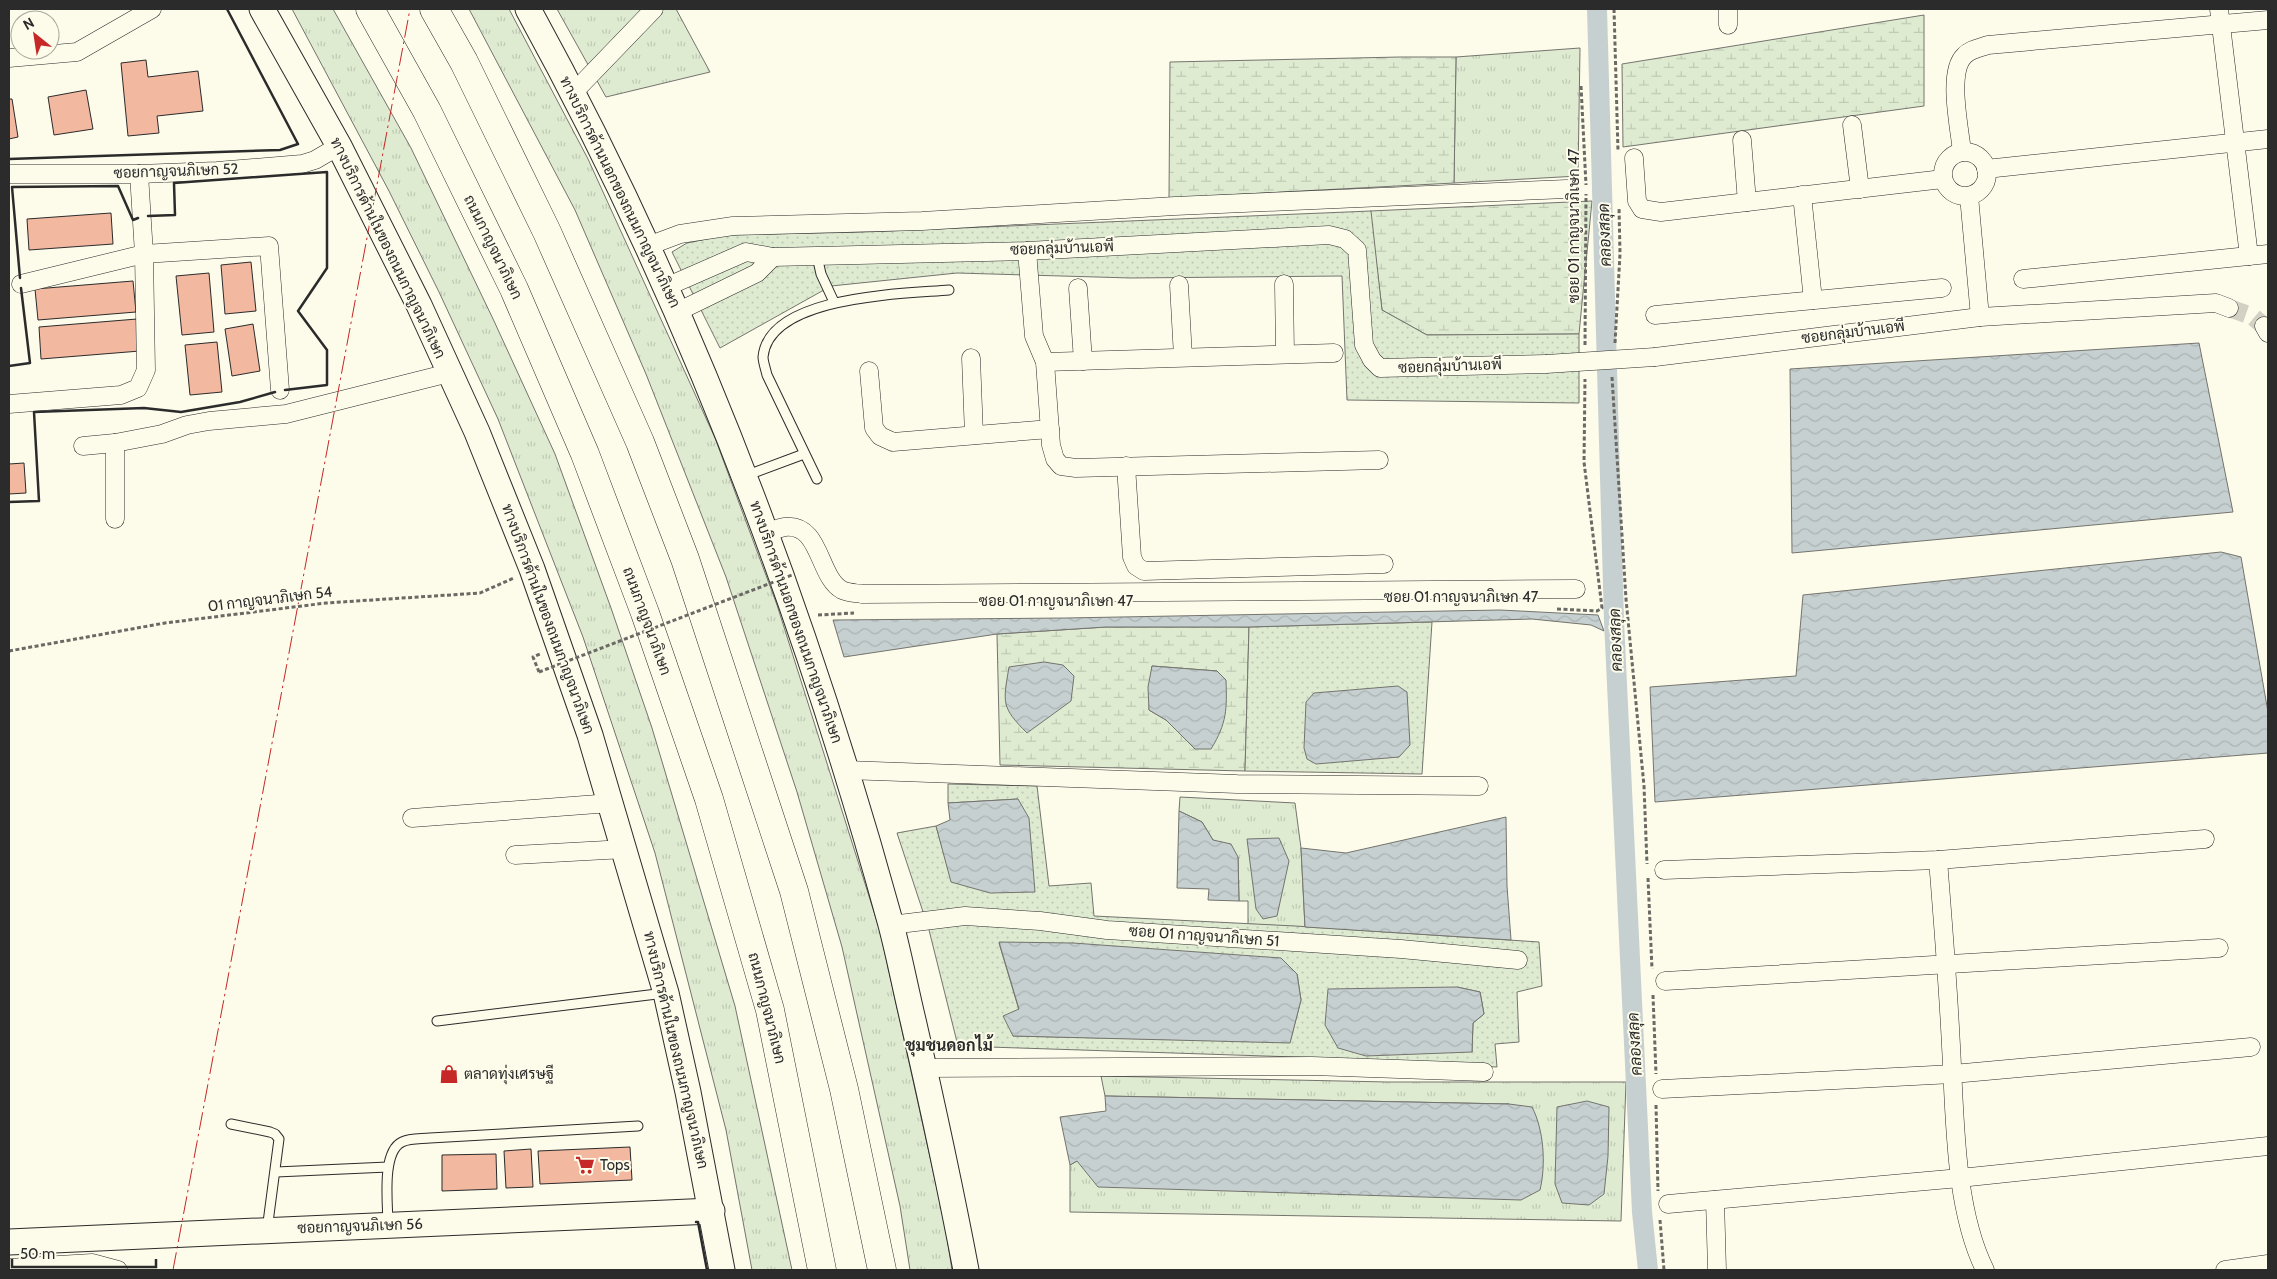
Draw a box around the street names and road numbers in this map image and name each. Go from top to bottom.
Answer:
street label: ทางบริการด้านนอกของถนนกาญจนาภิเษก [556,73,685,311]
street label: ทางบริการด้านในของถนนกาญจนาภิเษก [327,134,450,361]
street label: ซอย 01 กาญจนาภิเษก 47 [1565,148,1583,303]
street label: ซอยกาญจนภิเษก 52 [113,160,239,182]
street label: ถนนกาญจนาภิเษก [460,192,526,302]
street label: ซอยกลุ่มบ้านเอพี [1010,236,1114,261]
street label: ซอยกลุ่มบ้านเอพี [1800,316,1906,349]
street label: ซอยกลุ่มบ้านเอพี [1398,354,1502,379]
street label: ทางบริการด้านนอกของถนนกาญจนาภิเษก [746,498,847,746]
street label: ทางบริการด้านในของถนนกาญจนาภิเษก [498,501,599,737]
street label: ถนนกาญจนาภิเษก [619,564,675,678]
street label: 01 กาญจนาภิเษก 54 [207,582,334,616]
street label: ซอย 01 กาญจนาภิเษก 47 [1384,588,1539,606]
street label: ซอย 01 กาญจนาภิเษก 47 [979,592,1134,610]
street label: ซอย 01 กาญจนากิเษก 51 [1128,922,1280,950]
street label: ทางบริการด้านในของถนนกาญจนาภิเษก [640,929,713,1171]
street label: ถนนกาญจนาภิเษก [744,950,790,1066]
street label: ซอยกาญจนภิเษก 56 [297,1215,423,1237]

